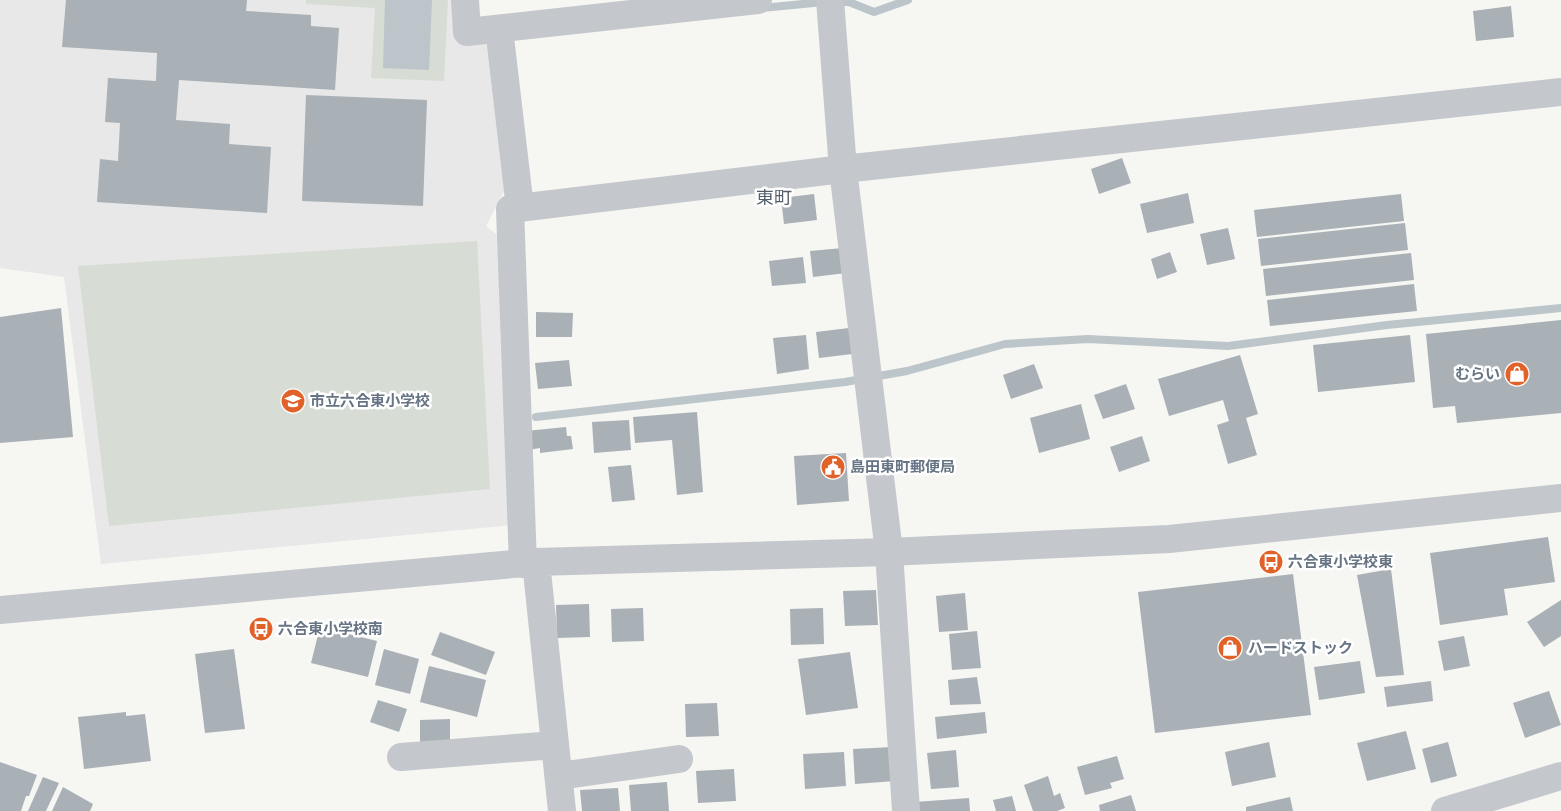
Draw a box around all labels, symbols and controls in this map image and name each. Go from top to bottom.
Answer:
district label: 東町 [756,187,792,208]
shop icon: むらい [1504,361,1530,387]
place label: むらい [1455,365,1500,383]
school or university icon: 市立六合東小学校 [280,388,306,414]
place label: 市立六合東小学校 [310,392,430,410]
public building icon: 島田東町郵便局 [820,454,846,480]
place label: 島田東町郵便局 [850,458,955,476]
bus stop icon: 六合東小学校東 [1258,549,1284,575]
place label: 六合東小学校東 [1288,553,1393,571]
bus stop icon: 六合東小学校南 [248,616,274,642]
place label: 六合東小学校南 [278,620,383,638]
shop icon: ハードストック [1217,635,1243,661]
place label: ハードストック [1248,639,1353,657]

